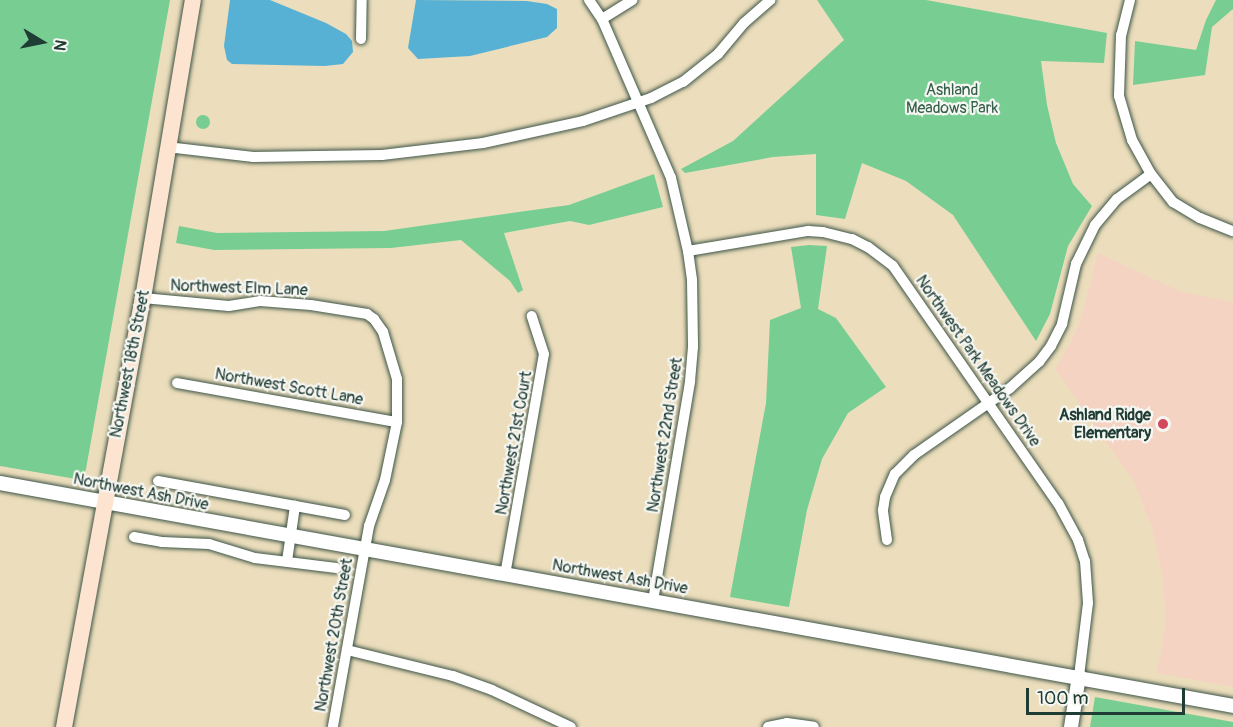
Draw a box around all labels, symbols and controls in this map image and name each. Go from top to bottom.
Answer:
north arrow [12,12,72,72]
text: N [49,38,71,52]
park label: Ashland Meadows Park [906,80,998,118]
street label: Northwest Park Meadows Drive [911,272,1045,450]
street label: Northwest Elm Lane [170,276,308,300]
street label: Northwest 18th Street [106,289,154,439]
street label: Northwest 22nd Street [643,356,687,514]
street label: Northwest Scott Lane [213,365,365,409]
street label: Northwest 21st Court [492,370,536,516]
place label: Ashland Ridge Elementary [1059,405,1151,443]
marker: Ashland Ridge Elementary [1156,417,1170,431]
street label: Northwest Ash Drive [72,469,210,515]
street label: Northwest Ash Drive [551,556,689,598]
street label: Northwest 20th Street [311,557,357,713]
scale bar [1029,676,1188,714]
text: 100 m [1037,687,1089,710]

